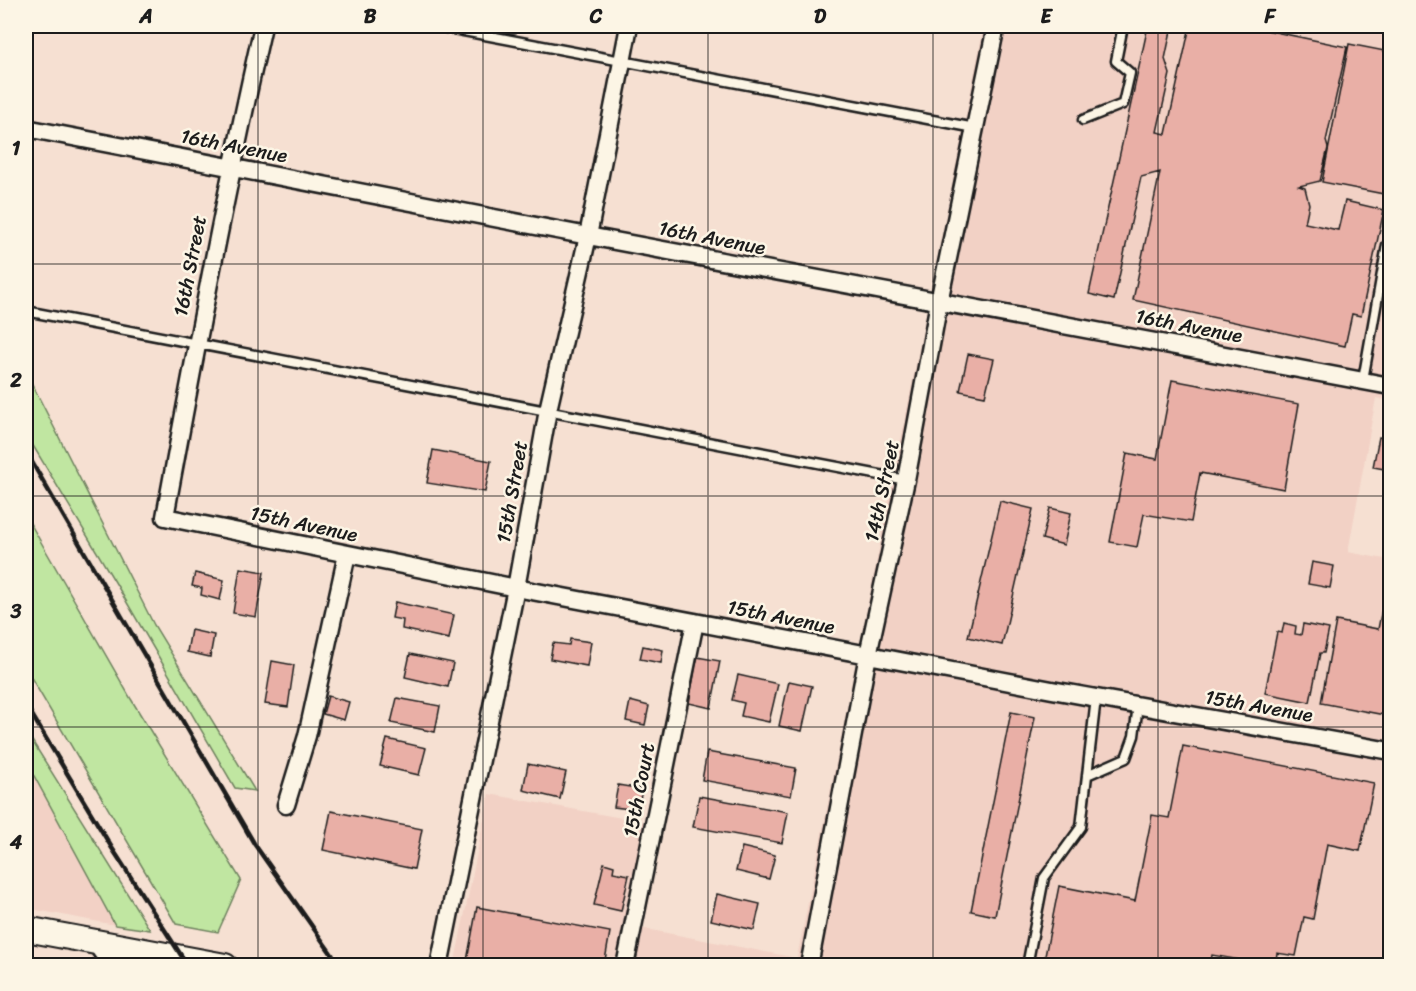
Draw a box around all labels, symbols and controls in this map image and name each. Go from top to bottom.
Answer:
text: A [138,0,153,34]
text: B [364,0,377,34]
text: C [589,0,603,34]
text: D [814,0,827,34]
text: E [1040,0,1053,34]
text: F [1264,0,1277,34]
street label: 16th Avenue [178,118,291,174]
text: 1 [12,131,21,166]
street label: 16th Avenue [656,210,769,266]
street label: 16th Street [163,212,217,320]
street label: 16th Avenue [1133,298,1246,354]
text: 2 [9,363,22,398]
street label: 14th Street [854,436,910,545]
street label: 15th Street [486,438,538,546]
street label: 15th Avenue [247,496,361,553]
street label: 15th Avenue [724,589,838,645]
text: 3 [10,594,22,629]
street label: 15th Avenue [1202,679,1316,733]
street label: 15th Court [613,740,665,840]
text: 4 [9,825,23,860]

